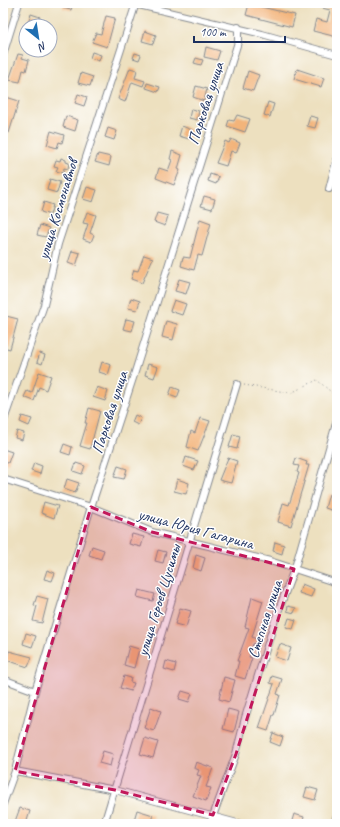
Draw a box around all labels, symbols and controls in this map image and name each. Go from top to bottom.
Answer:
north arrow [18,18,58,58]
scale bar [194,18,285,44]
text: 100 m [200,24,227,40]
text: N [35,39,49,56]
street label: Парковая улица [183,59,229,147]
street label: улица Космонавтов [33,153,84,263]
street label: Парковая улица [87,368,133,456]
street label: улица Юрия Гагарина [135,504,257,554]
street label: улица Героев Цусимы [132,540,186,660]
street label: Степная улица [243,576,287,661]

